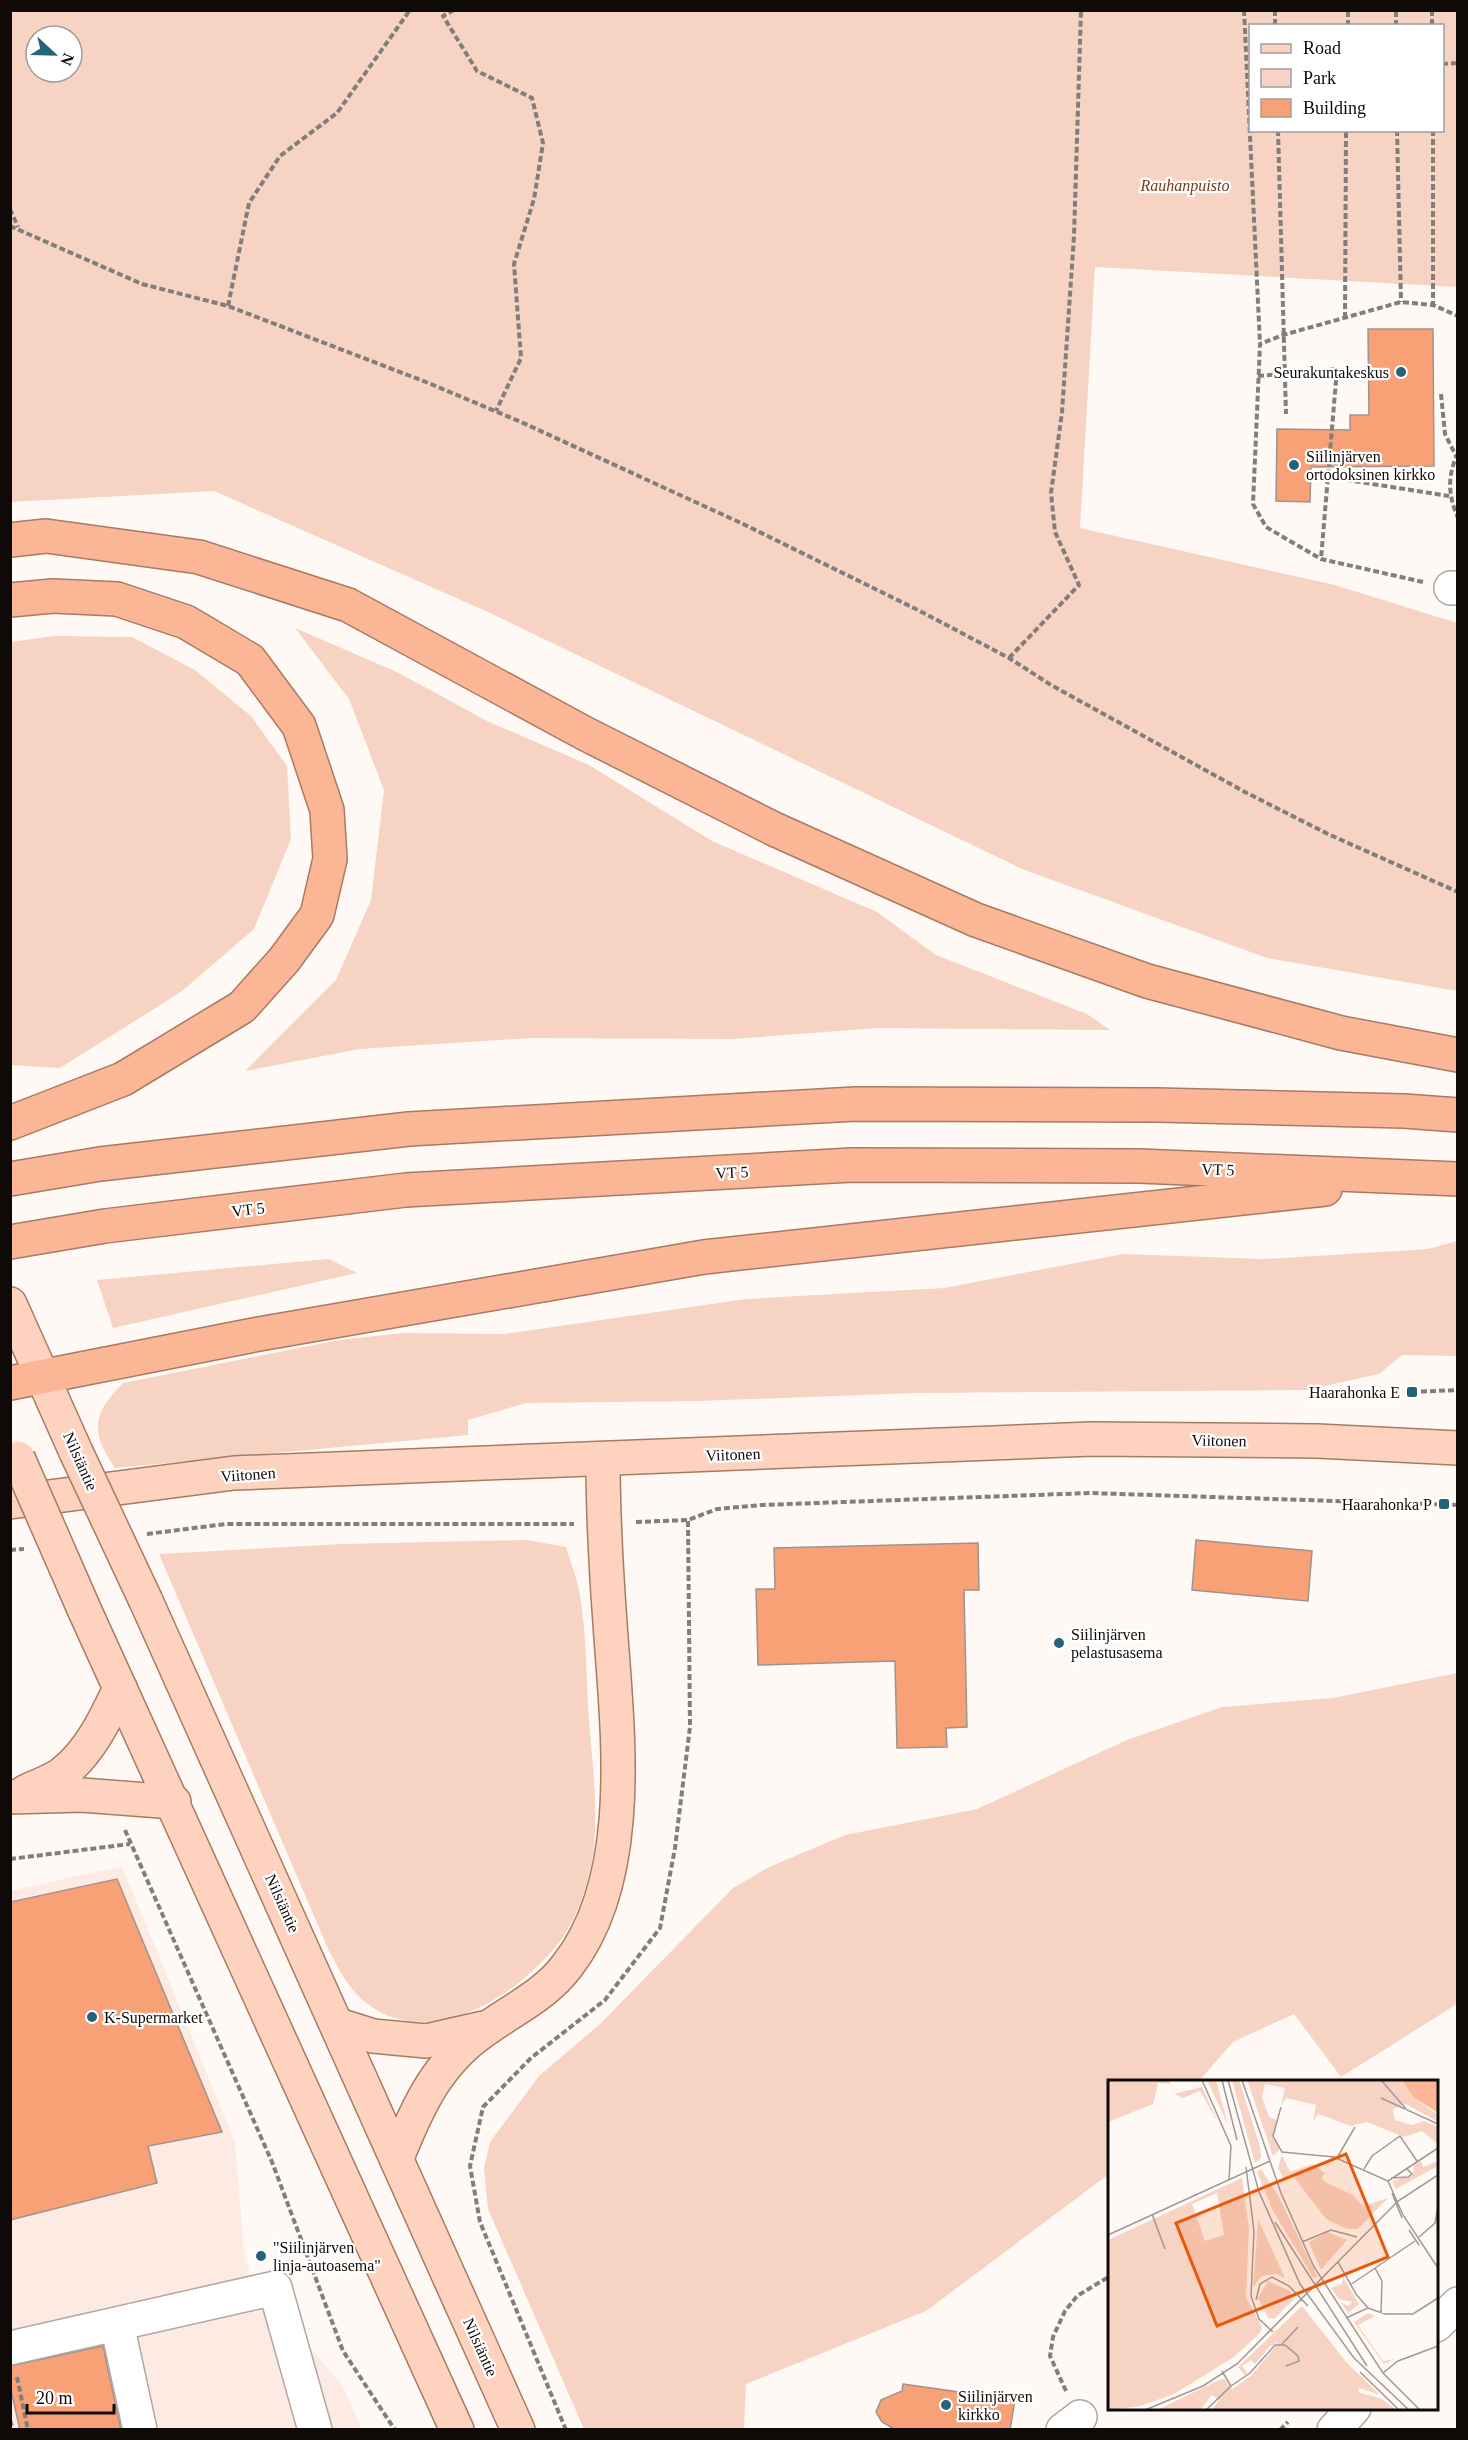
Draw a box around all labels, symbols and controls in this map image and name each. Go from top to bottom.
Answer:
north arrow [24,24,84,84]
legend [1249,24,1444,132]
text: Road [1303,38,1341,58]
text: N [57,51,77,68]
text: Park [1303,68,1336,88]
text: Building [1303,98,1366,118]
park label: Rauhanpuisto [1140,177,1229,195]
place label: Seurakuntakeskus [1273,364,1389,381]
marker: Seurakuntakeskus [1394,365,1408,379]
place label: Siilinjärven ortodoksinen kirkko [1306,448,1435,483]
marker: Siilinjärven ortodoksinen kirkko [1287,458,1301,472]
street label: VT 5 [1201,1160,1235,1179]
street label: VT 5 [715,1163,749,1182]
street label: VT 5 [231,1199,265,1220]
place label: Haarahonka E [1309,1384,1400,1401]
marker: Haarahonka E [1405,1385,1419,1399]
street label: Nilsiäntie [60,1429,101,1493]
street label: Viitonen [1191,1432,1247,1449]
street label: Viitonen [705,1445,761,1464]
street label: Viitonen [220,1464,276,1485]
place label: Haarahonka P [1342,1496,1432,1513]
marker: Haarahonka P [1437,1497,1451,1511]
place label: Siilinjärven pelastusasema [1071,1626,1163,1662]
marker: Siilinjärven pelastusasema [1052,1636,1066,1650]
street label: Nilsiäntie [262,1871,303,1935]
place label: K-Supermarket [104,2009,203,2027]
marker: K-Supermarket [85,2010,99,2024]
inset map [1108,2080,1438,2410]
place label: "Siilinjärven linja-autoasema" [273,2239,381,2275]
marker: "Siilinjärven linja-autoasema" [254,2249,268,2263]
street label: Nilsiäntie [460,2315,501,2379]
scale bar [27,2377,114,2415]
text: 20 m [36,2388,73,2408]
place label: Siilinjärven kirkko [958,2388,1033,2423]
marker: Siilinjärven kirkko [939,2398,953,2412]

